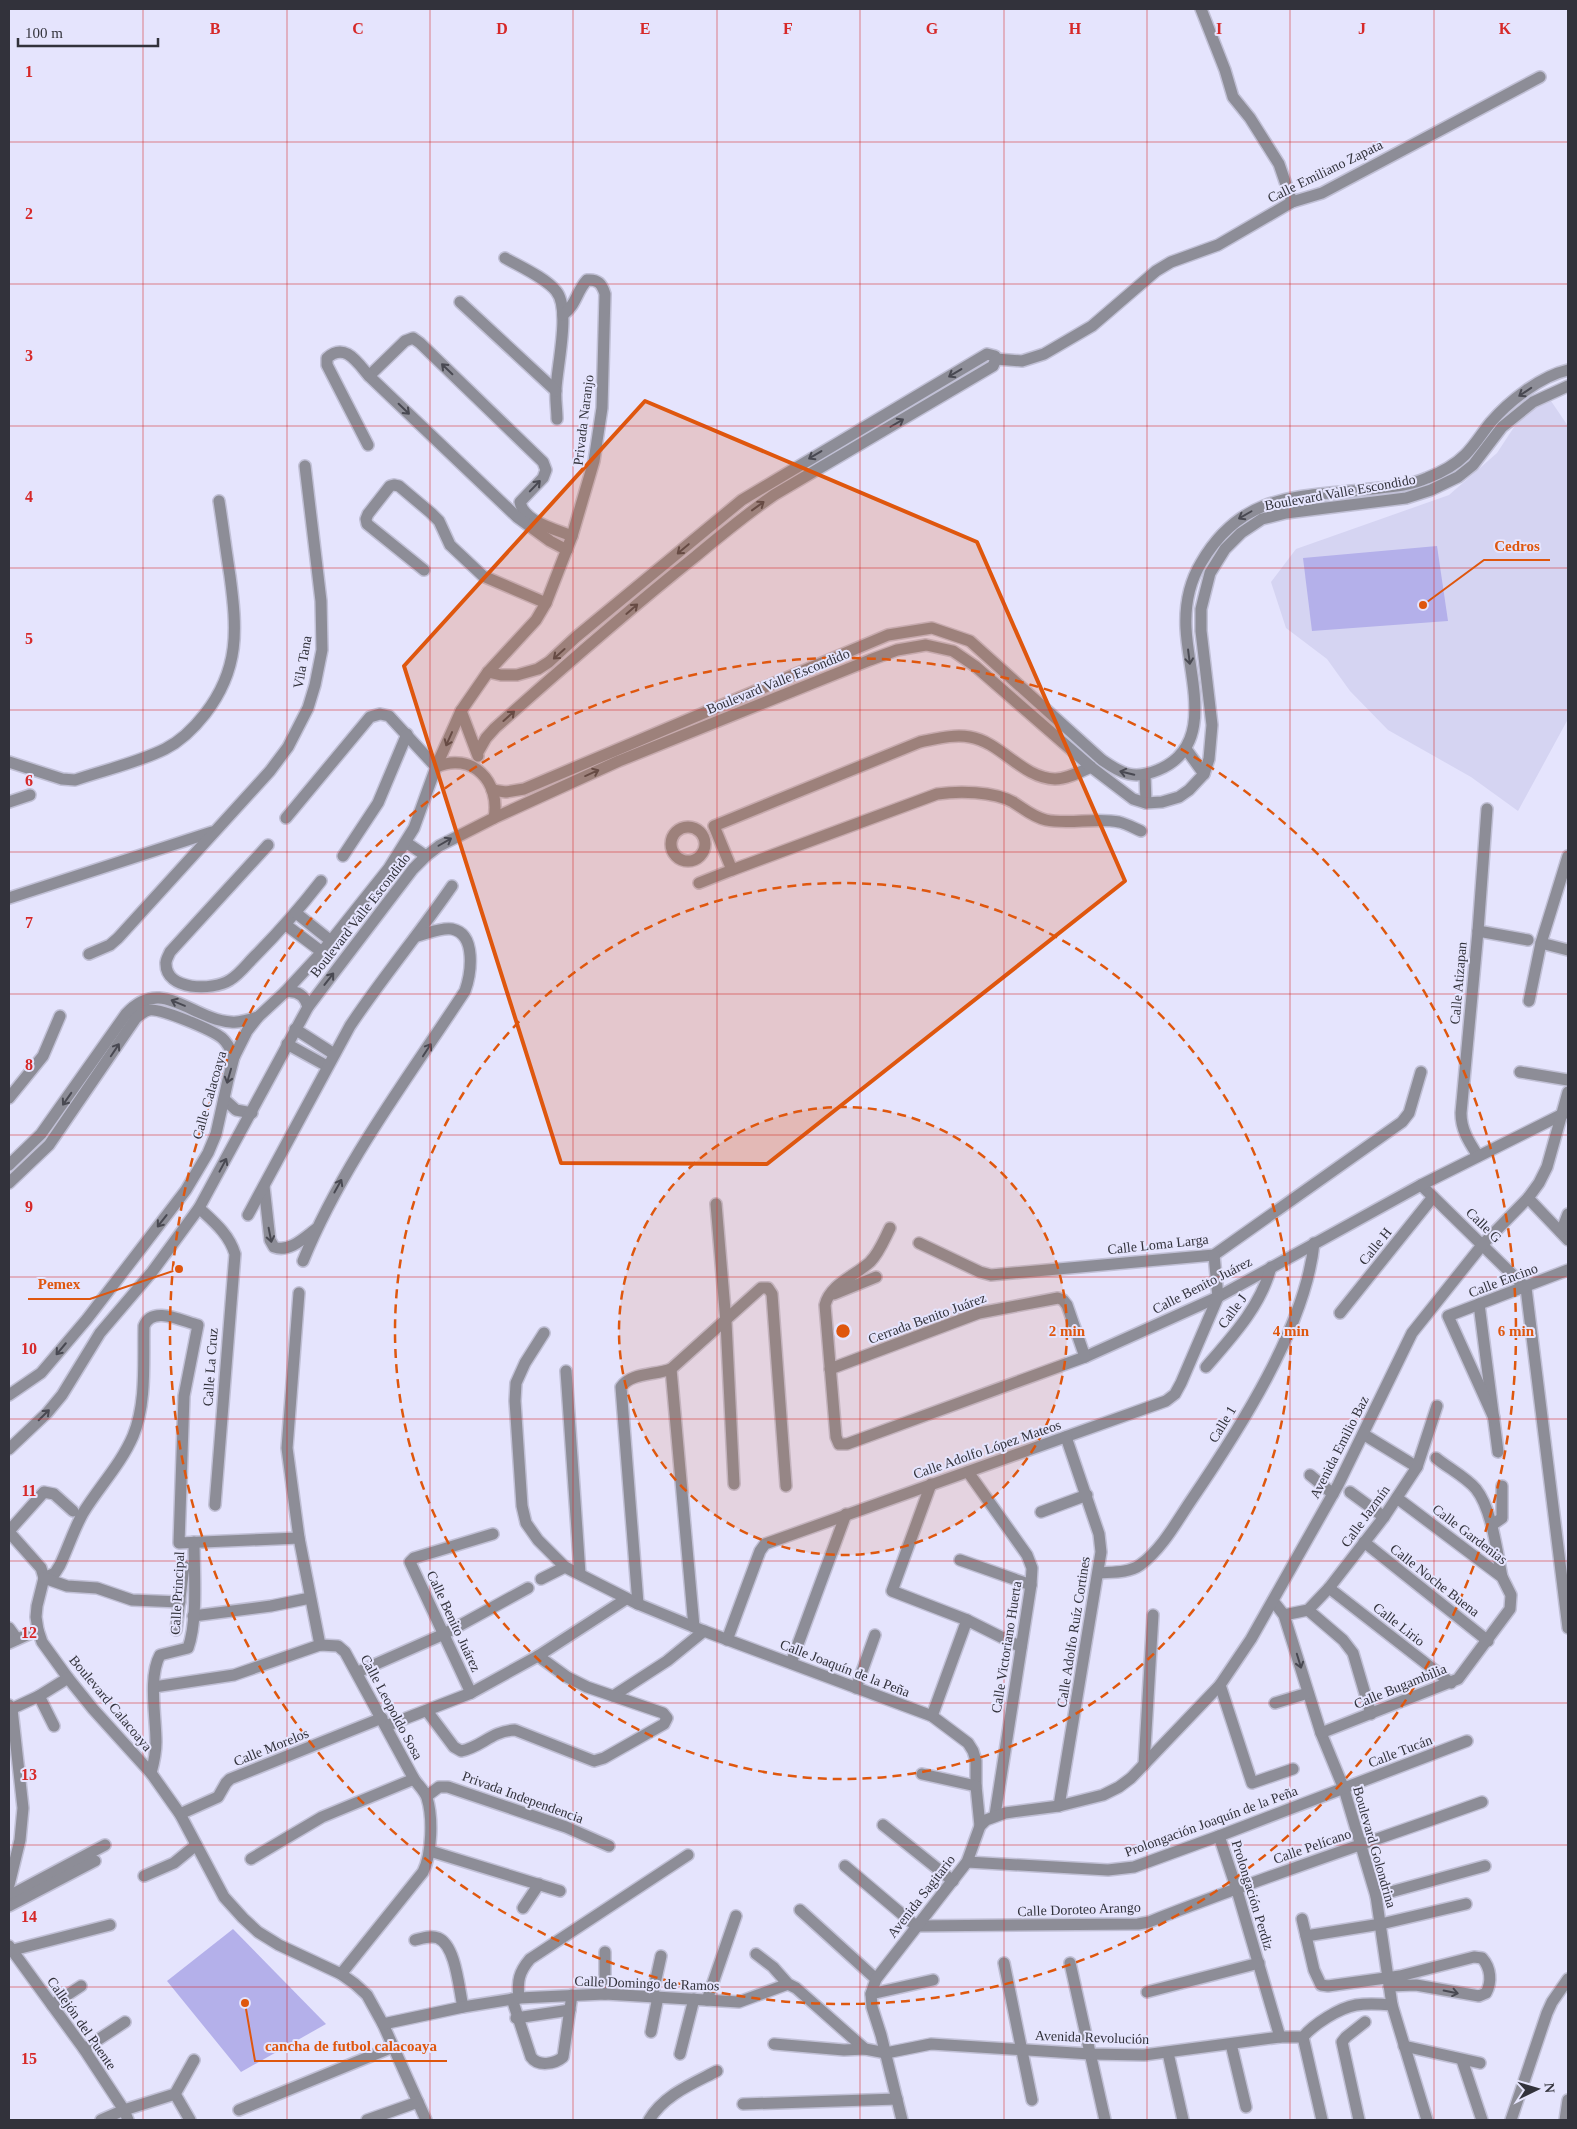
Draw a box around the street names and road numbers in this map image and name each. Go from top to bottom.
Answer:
street label: Calle Emiliano Zapata [1265,137,1386,206]
street label: Privada Naranjo [570,374,597,466]
street label: Boulevard Valle Escondido [1263,472,1417,513]
street label: Vila Tana [290,634,315,690]
street label: Boulevard Valle Escondido [704,646,852,717]
street label: Boulevard Valle Escondido [307,850,413,980]
street label: Calle Atizapan [1447,941,1470,1025]
street label: Calle Calacoaya [190,1048,229,1141]
street label: Calle G [1463,1205,1504,1246]
street label: Calle H [1356,1225,1395,1268]
street label: Calle Loma Larga [1107,1232,1210,1257]
street label: Calle Benito Juárez [1150,1254,1254,1317]
street label: Calle Encino [1467,1260,1540,1300]
street label: Cerrada Benito Juárez [866,1290,988,1347]
street label: Calle J [1215,1291,1250,1331]
street label: Calle La Cruz [200,1327,221,1407]
street label: Avenida Emilio Baz [1307,1393,1372,1501]
street label: Calle 1 [1206,1403,1239,1445]
street label: Calle Adolfo López Mateos [911,1417,1063,1482]
street label: Calle Jazmín [1338,1482,1393,1550]
street label: Calle Gardenias [1429,1501,1510,1567]
street label: Calle Noche Buena [1387,1541,1483,1620]
street label: Calle Principal [168,1551,187,1635]
street label: Calle Adolfo Ruíz Cortines [1054,1555,1093,1709]
street label: Calle Benito Juárez [424,1568,484,1674]
street label: Calle Victoriano Huerta [989,1579,1024,1714]
street label: Calle Lirio [1370,1600,1427,1649]
street label: Calle Joaquín de la Peña [778,1637,912,1700]
street label: Boulevard Calacoaya [66,1652,155,1755]
street label: Calle Leopoldo Sosa [358,1652,426,1763]
street label: Calle Bugambilia [1352,1661,1449,1712]
street label: Calle Morelos [231,1726,311,1769]
street label: Calle Tucán [1366,1732,1434,1771]
street label: Privada Independencia [460,1769,586,1827]
street label: Prolongación Joaquín de la Peña [1123,1783,1300,1860]
street label: Boulevard Golondrina [1350,1785,1399,1910]
street label: Calle Pelícano [1271,1826,1353,1867]
street label: Prolongación Perdiz [1229,1838,1276,1952]
street label: Avenida Sagitario [885,1852,958,1940]
street label: Calle Doroteo Arango [1017,1900,1141,1919]
street label: Calle Domingo de Ramos [574,1973,720,1994]
street label: Callejón del Puente [44,1974,119,2073]
street label: Avenida Revolución [1035,2028,1149,2047]

